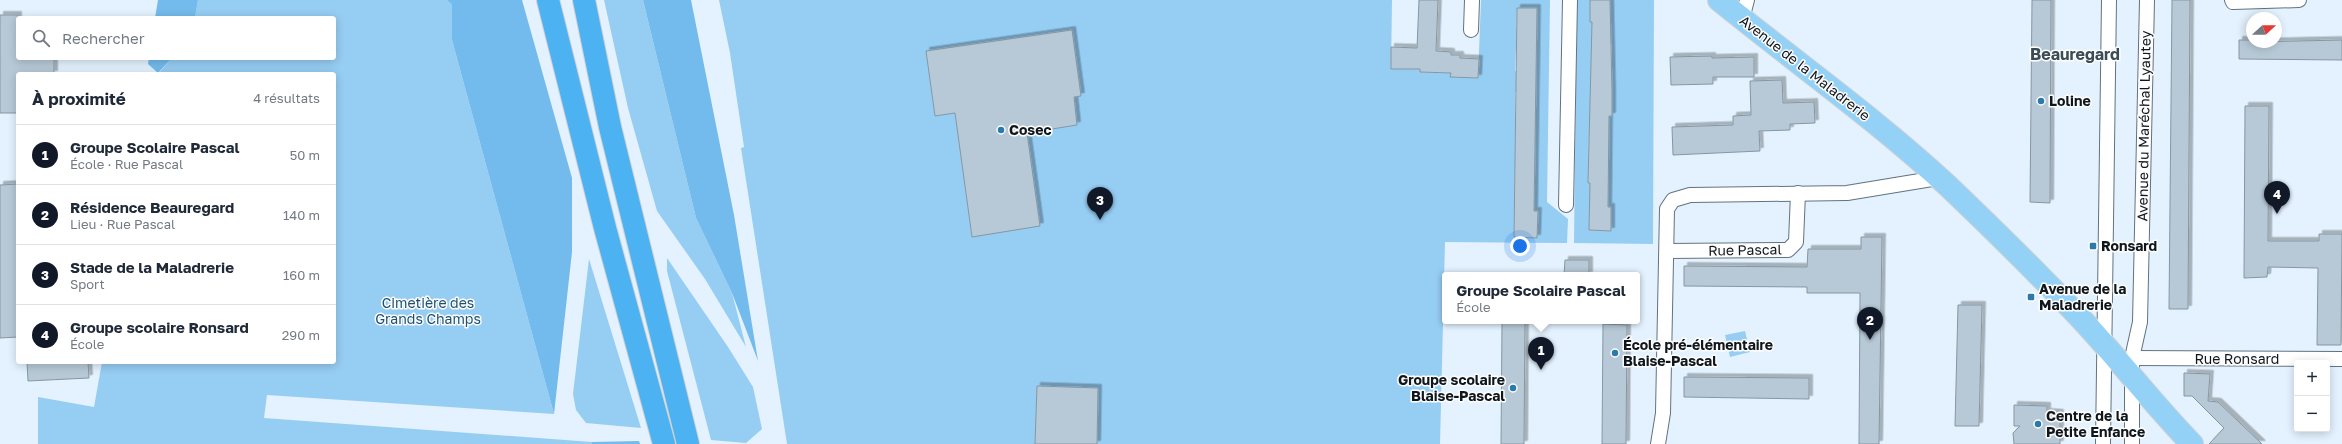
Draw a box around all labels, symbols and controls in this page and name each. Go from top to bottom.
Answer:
street label: Avenue de la Maladrerie [1737,11,1874,124]
north arrow [2246,12,2282,48]
search box [16,16,336,60]
icon: search [30,27,52,49]
text: Rechercher [62,29,145,47]
street label: Avenue du Maréchal Lyautey [2133,30,2154,222]
district label: Beauregard [2030,44,2120,64]
text: À proximité [32,88,126,109]
text: 4 résultats [253,90,320,106]
place label: Loline [2049,92,2091,109]
marker: Loline [2036,96,2046,106]
place label: Cosec [1009,121,1052,138]
marker: Cosec [996,125,1006,135]
text: Groupe Scolaire Pascal [70,138,239,156]
text: 1 [42,147,48,163]
text: 50 m [290,147,320,163]
text: École · Rue Pascal [70,156,183,172]
pin: 4 [2264,181,2290,214]
pin: 3 [1087,187,1113,220]
text: Résidence Beauregard [70,198,234,216]
text: 2 [41,207,49,223]
text: 140 m [283,207,320,223]
text: Lieu · Rue Pascal [70,216,175,232]
your location [1510,236,1530,256]
place label: Ronsard [2101,237,2157,254]
street label: Rue Pascal [1708,240,1782,259]
marker: Ronsard [2088,241,2098,251]
text: Stade de la Maladrerie [70,258,234,276]
text: 3 [41,267,49,283]
text: 160 m [283,267,320,283]
popup [1442,272,1640,324]
text: Sport [70,276,105,292]
place label: Avenue de la Maladrerie [2039,280,2126,313]
text: Groupe Scolaire Pascal [1456,281,1626,299]
marker: Avenue de la Maladrerie [2026,292,2036,302]
park label: Cimetière des Grands Champs [375,294,481,327]
text: École [1456,299,1491,315]
pin: 2 [1857,307,1883,340]
text: Groupe scolaire Ronsard [70,318,249,336]
text: 4 [41,327,49,343]
text: 290 m [282,327,320,343]
text: École [70,336,104,352]
place label: École pré-élémentaire Blaise-Pascal [1623,336,1773,369]
pin: 1 [1528,337,1554,370]
marker: École pré-élémentaire Blaise-Pascal [1610,348,1620,358]
street label: Rue Ronsard [2195,350,2279,367]
map controls [2294,360,2330,432]
button: + [2294,360,2330,396]
place label: Groupe scolaire Blaise-Pascal [1398,371,1505,404]
marker: Groupe scolaire Blaise-Pascal [1508,383,1518,393]
button: − [2294,396,2330,432]
place label: Centre de la Petite Enfance [2046,407,2145,440]
marker: Centre de la Petite Enfance [2033,419,2043,429]

